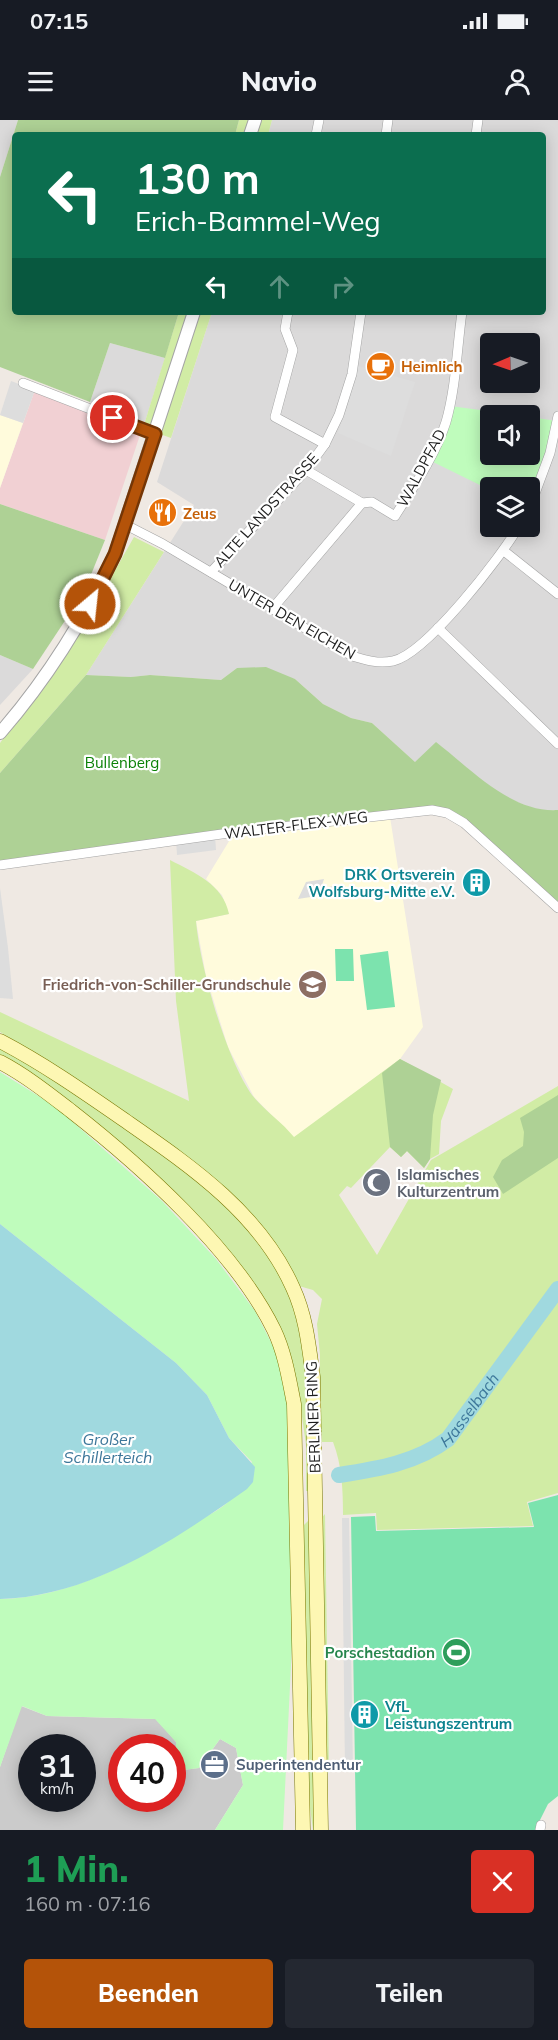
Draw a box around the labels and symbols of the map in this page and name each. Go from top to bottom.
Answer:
north arrow [480,333,540,393]
cafe icon: Heimlich [364,350,396,382]
place label: Heimlich [401,357,463,376]
pin [87,392,138,443]
street label: WALDPFAD [392,426,450,510]
street label: ALTE LANDSTRASSE [210,449,322,571]
restaurant icon: Zeus [146,497,178,529]
place label: Zeus [183,504,217,523]
position arrow [58,572,122,636]
street label: UNTER DEN EICHEN [225,575,359,663]
park label: Bullenberg [85,753,159,772]
street label: WALTER-FLEX-WEG [223,807,369,843]
place label: DRK Ortsverein Wolfsburg-Mitte e.V. [308,865,455,901]
building icon: DRK Ortsverein Wolfsburg-Mitte e.V. [460,867,492,899]
school or university icon: Friedrich-von-Schiller-Grundschule [296,968,328,1000]
place label: Friedrich-von-Schiller-Grundschule [42,975,291,994]
place label: Islamisches Kulturzentrum [397,1165,499,1201]
mosque icon: Islamisches Kulturzentrum [360,1167,392,1199]
street label: BERLINER RING [302,1361,324,1473]
water label: Hasselbach [436,1369,503,1451]
water label: Großer Schillerteich [64,1429,152,1467]
sports icon: Porschestadion [440,1636,472,1668]
place label: Porschestadion [325,1643,435,1662]
place label: VfL Leistungszentrum [384,1697,512,1733]
building icon: VfL Leistungszentrum [348,1699,380,1731]
speed limit sign: 40 [108,1734,186,1812]
office icon: Superintendentur [199,1748,231,1780]
place label: Superintendentur [236,1755,361,1774]

